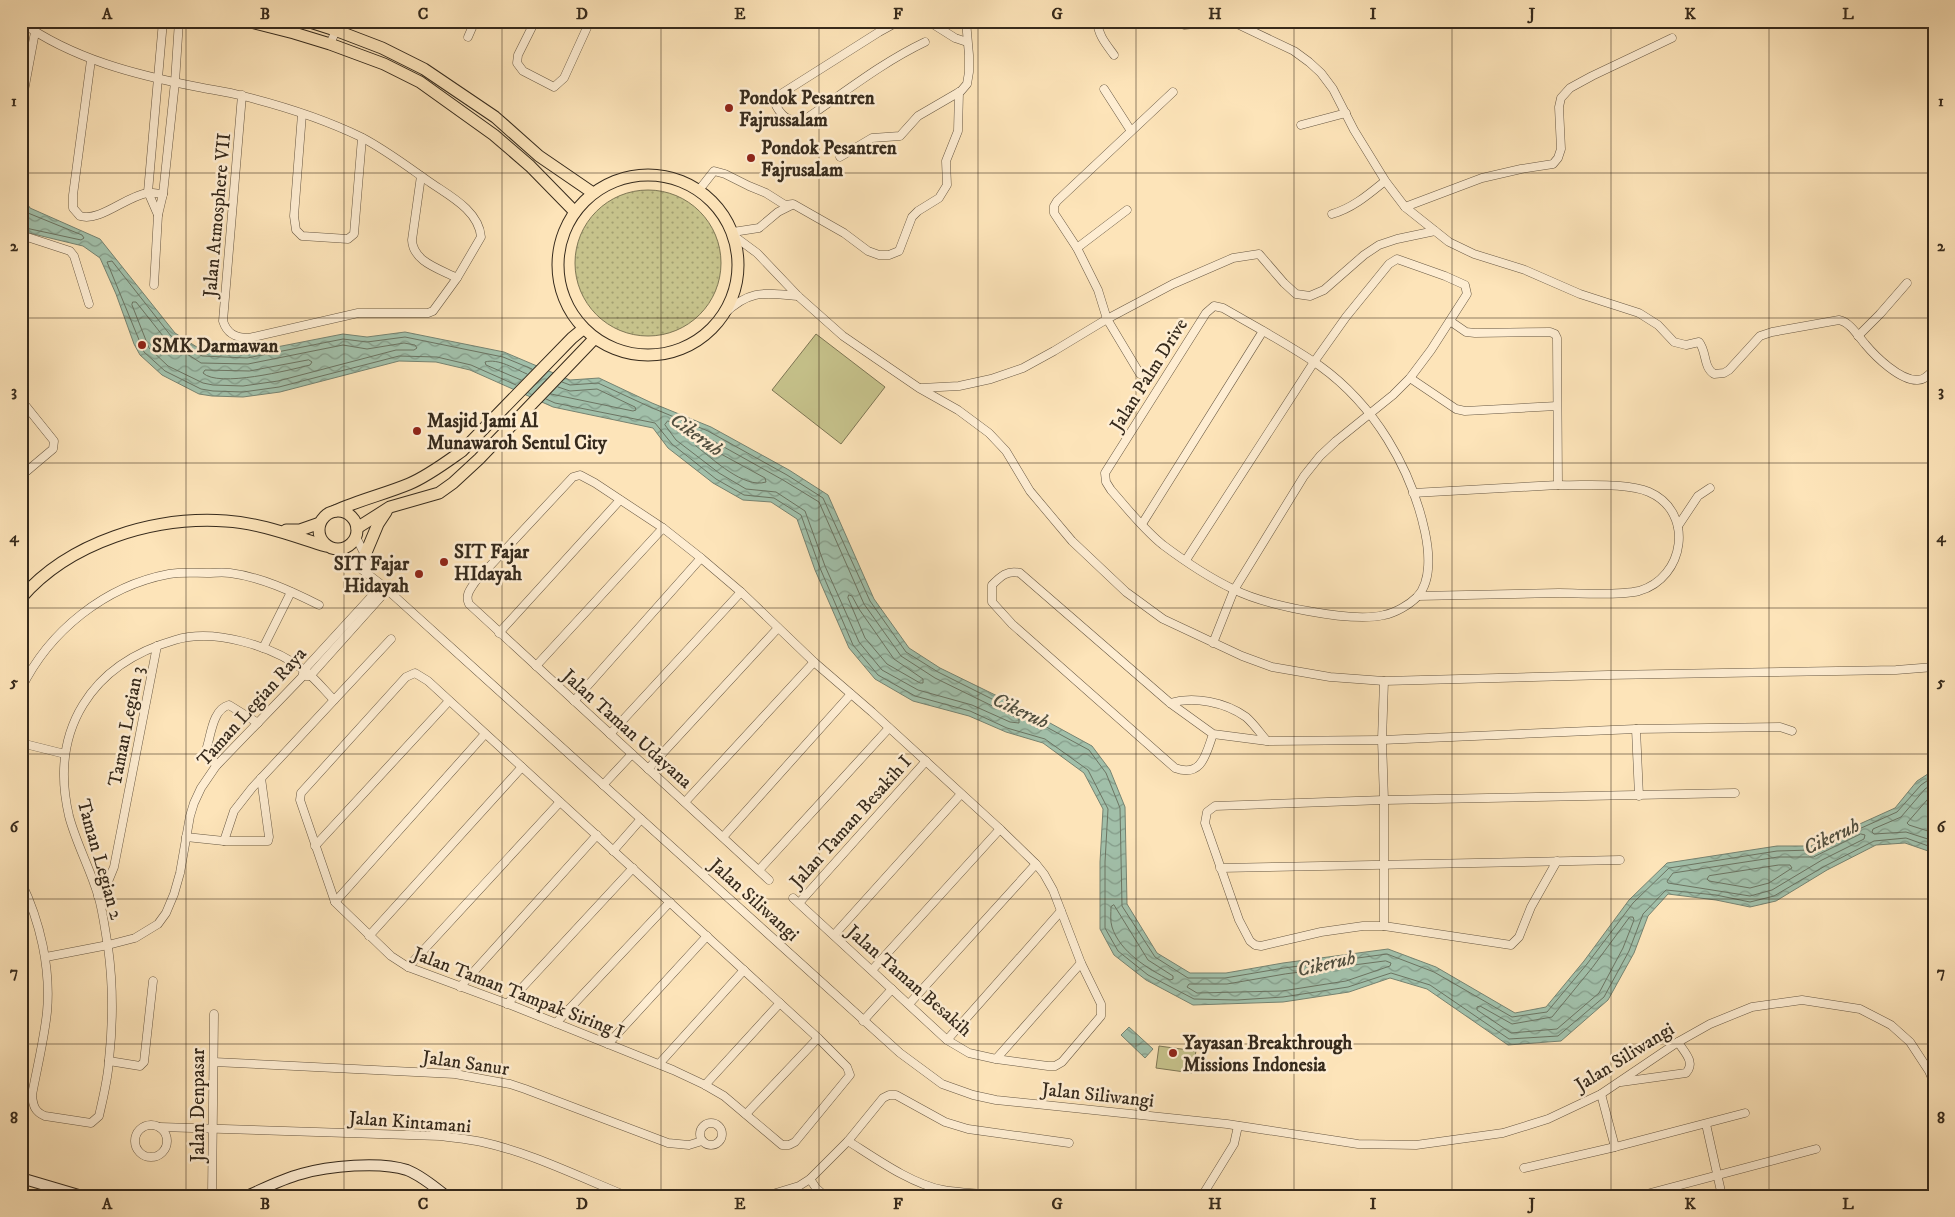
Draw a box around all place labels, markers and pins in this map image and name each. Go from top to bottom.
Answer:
place label: Pondok Pesantren Fajrussalam [739,87,876,133]
marker: Pondok Pesantren Fajrussalam [723,102,735,114]
place label: Pondok Pesantren Fajrusalam [761,137,898,183]
marker: Pondok Pesantren Fajrusalam [745,152,757,164]
place label: SMK Darmawan [152,335,280,358]
marker: SMK Darmawan [136,339,148,351]
place label: Masjid Jami Al Munawaroh Sentul City [427,410,608,455]
marker: Masjid Jami Al Munawaroh Sentul City [411,425,423,437]
place label: SIT Fajar HIdayah [454,541,530,586]
place label: SIT Fajar Hidayah [334,553,410,598]
marker: SIT Fajar HIdayah [438,556,450,568]
marker: SIT Fajar Hidayah [413,568,425,580]
place label: Yayasan Breakthrough Missions Indonesia [1182,1032,1353,1077]
marker: Yayasan Breakthrough Missions Indonesia [1167,1047,1179,1059]

